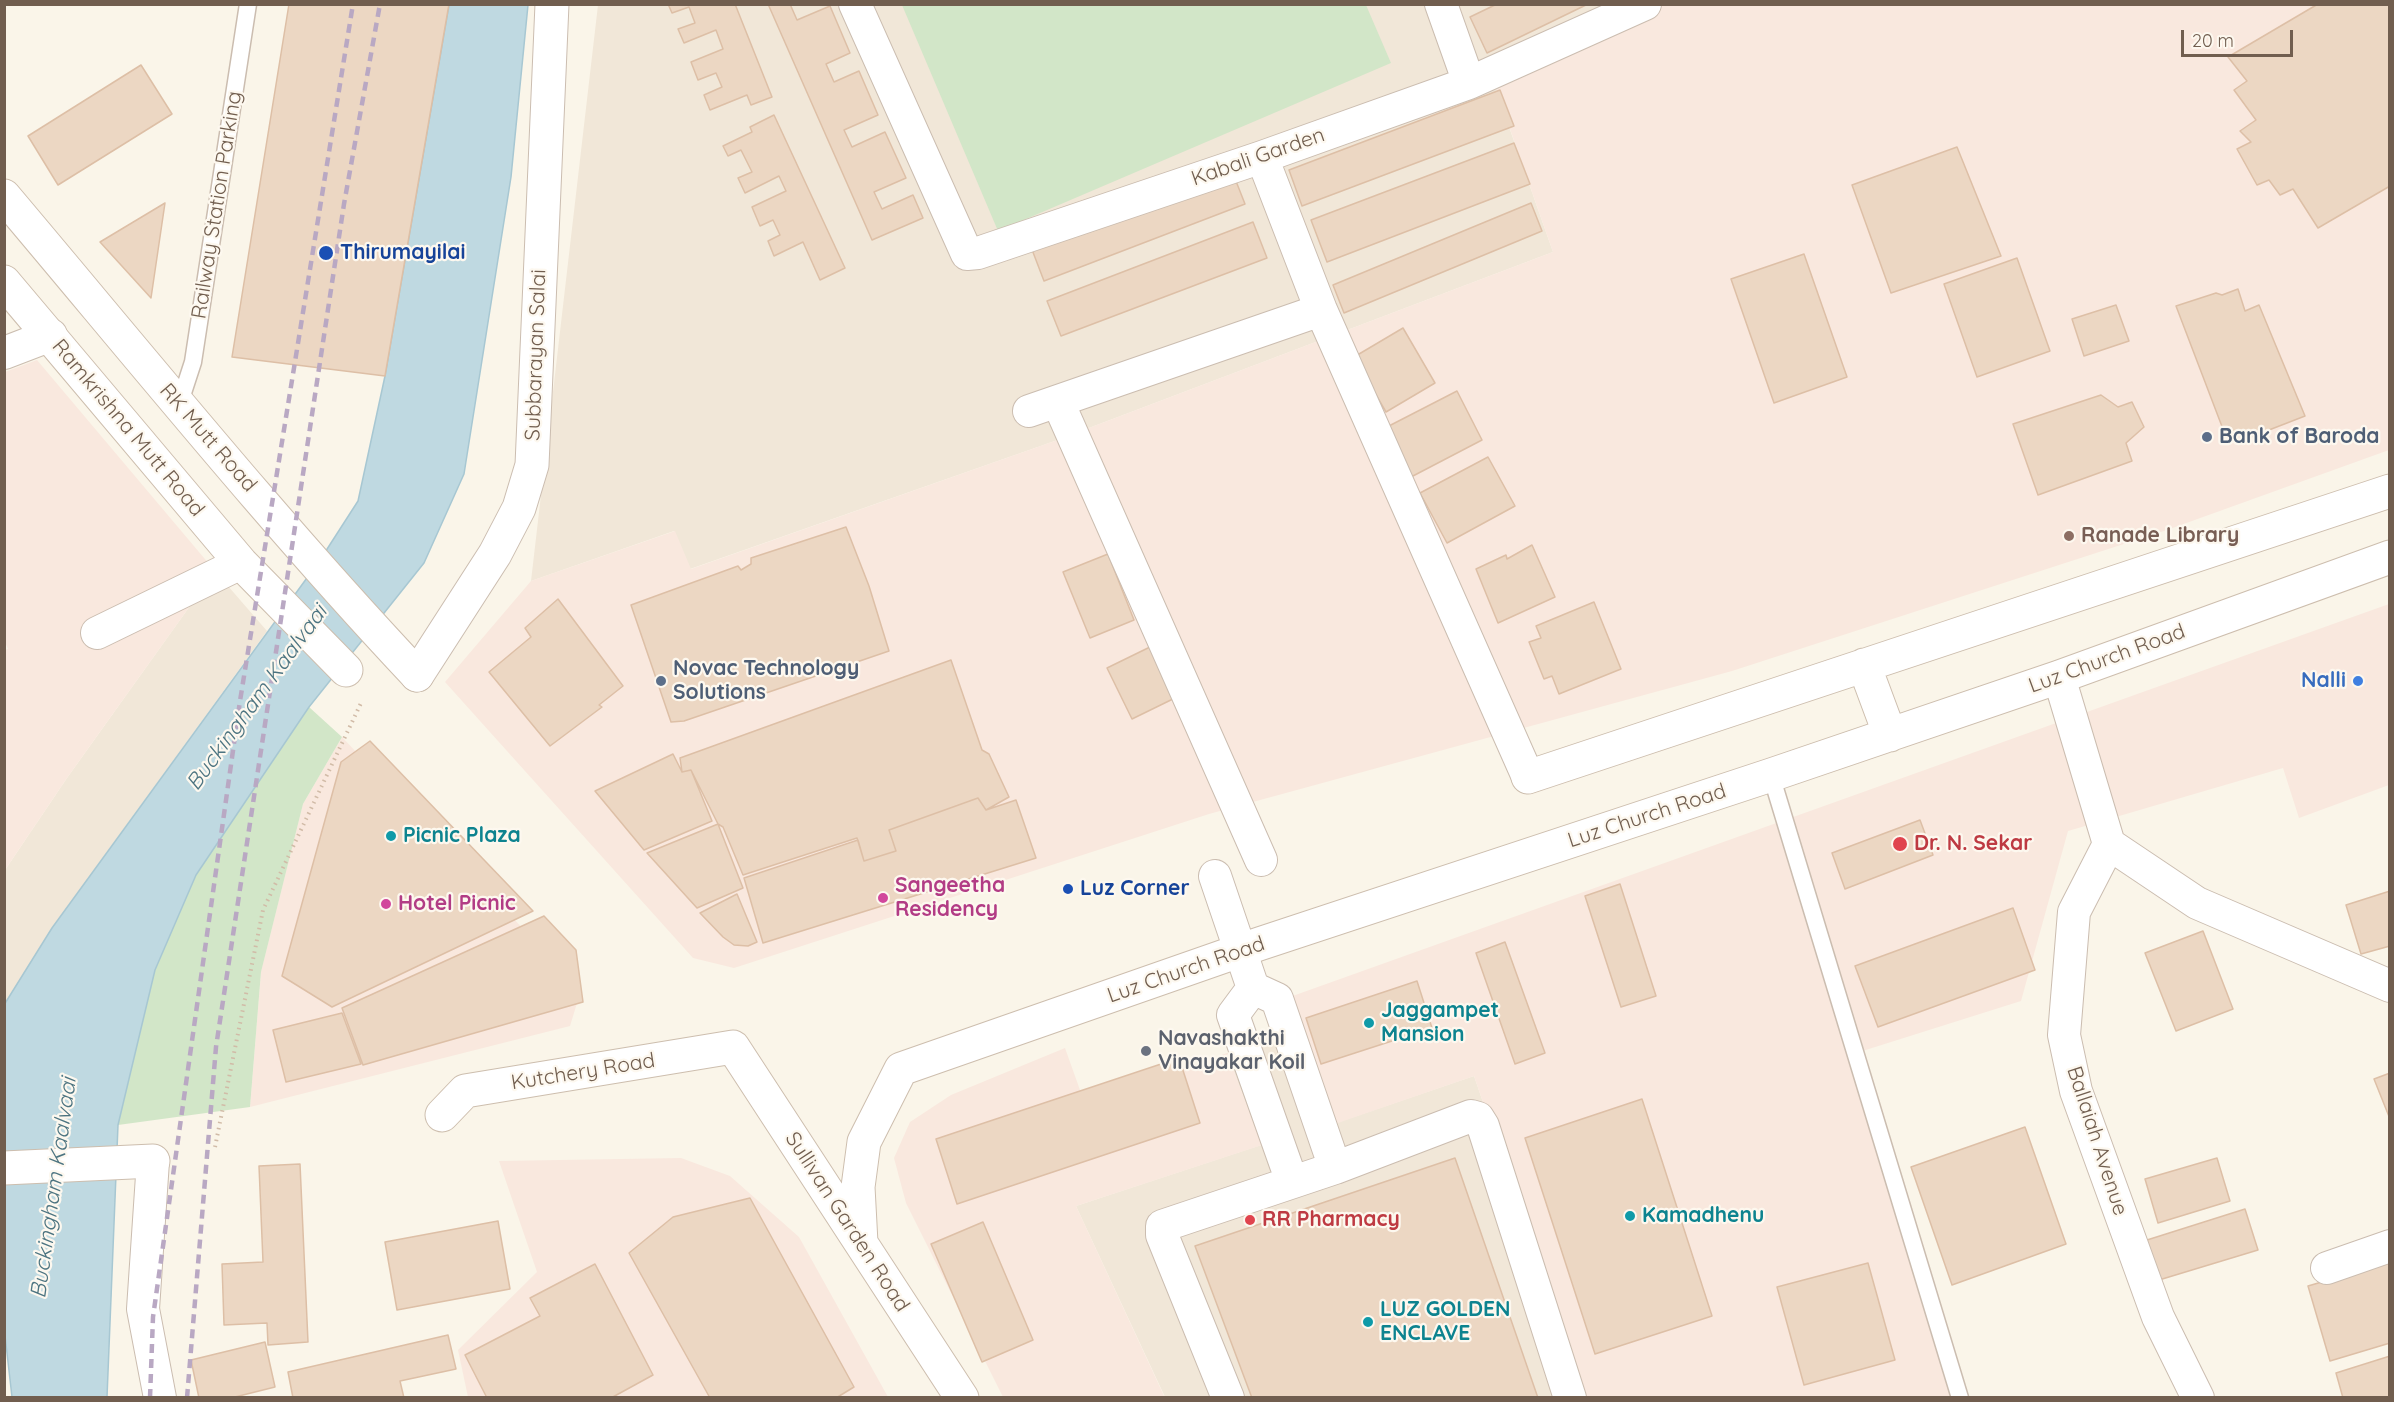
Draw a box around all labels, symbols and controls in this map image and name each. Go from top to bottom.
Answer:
scale bar [2184,18,2296,56]
text: 20 m [2192,29,2234,52]
street label: Railway Station Parking [187,89,247,321]
street label: Kabali Garden [1188,122,1328,192]
place label: Thirumayilai [340,240,465,266]
marker: Thirumayilai [317,244,335,262]
street label: Subbarayan Salai [520,269,552,441]
street label: Ramkrishna Mutt Road [46,334,210,522]
street label: RK Mutt Road [154,379,262,497]
place label: Bank of Baroda [2219,424,2380,450]
marker: Bank of Baroda [2200,430,2214,444]
place label: Ranade Library [2081,523,2239,549]
marker: Ranade Library [2062,529,2076,543]
water label: Buckingham Kaalvaai [181,600,333,796]
street label: Luz Church Road [2025,619,2189,699]
place label: Novac Technology Solutions [673,656,859,706]
place label: Nalli [2301,668,2346,694]
marker: Novac Technology Solutions [654,674,668,688]
marker: Nalli [2351,674,2365,688]
street label: Luz Church Road [1565,779,1729,853]
place label: Picnic Plaza [403,823,521,849]
marker: Picnic Plaza [384,829,398,843]
place label: Dr. N. Sekar [1914,831,2032,857]
marker: Dr. N. Sekar [1891,835,1909,853]
place label: Sangeetha Residency [895,873,1005,923]
place label: Luz Corner [1080,876,1190,902]
marker: Luz Corner [1061,882,1075,896]
place label: Hotel Picnic [398,891,516,917]
marker: Sangeetha Residency [876,891,890,905]
marker: Hotel Picnic [379,897,393,911]
street label: Luz Church Road [1104,931,1268,1009]
place label: Jaggampet Mansion [1381,998,1499,1048]
marker: Jaggampet Mansion [1362,1016,1376,1030]
place label: Navashakthi Vinayakar Koil [1158,1026,1306,1076]
marker: Navashakthi Vinayakar Koil [1139,1044,1153,1058]
street label: Kutchery Road [509,1048,657,1096]
street label: Ballaiah Avenue [2061,1063,2133,1219]
water label: Buckingham Kaalvaai [25,1076,83,1300]
street label: Sullivan Garden Road [779,1127,915,1317]
place label: Kamadhenu [1642,1203,1764,1229]
place label: RR Pharmacy [1262,1207,1400,1233]
marker: Kamadhenu [1623,1209,1637,1223]
marker: RR Pharmacy [1243,1213,1257,1227]
place label: LUZ GOLDEN ENCLAVE [1380,1297,1510,1347]
marker: LUZ GOLDEN ENCLAVE [1361,1315,1375,1329]

